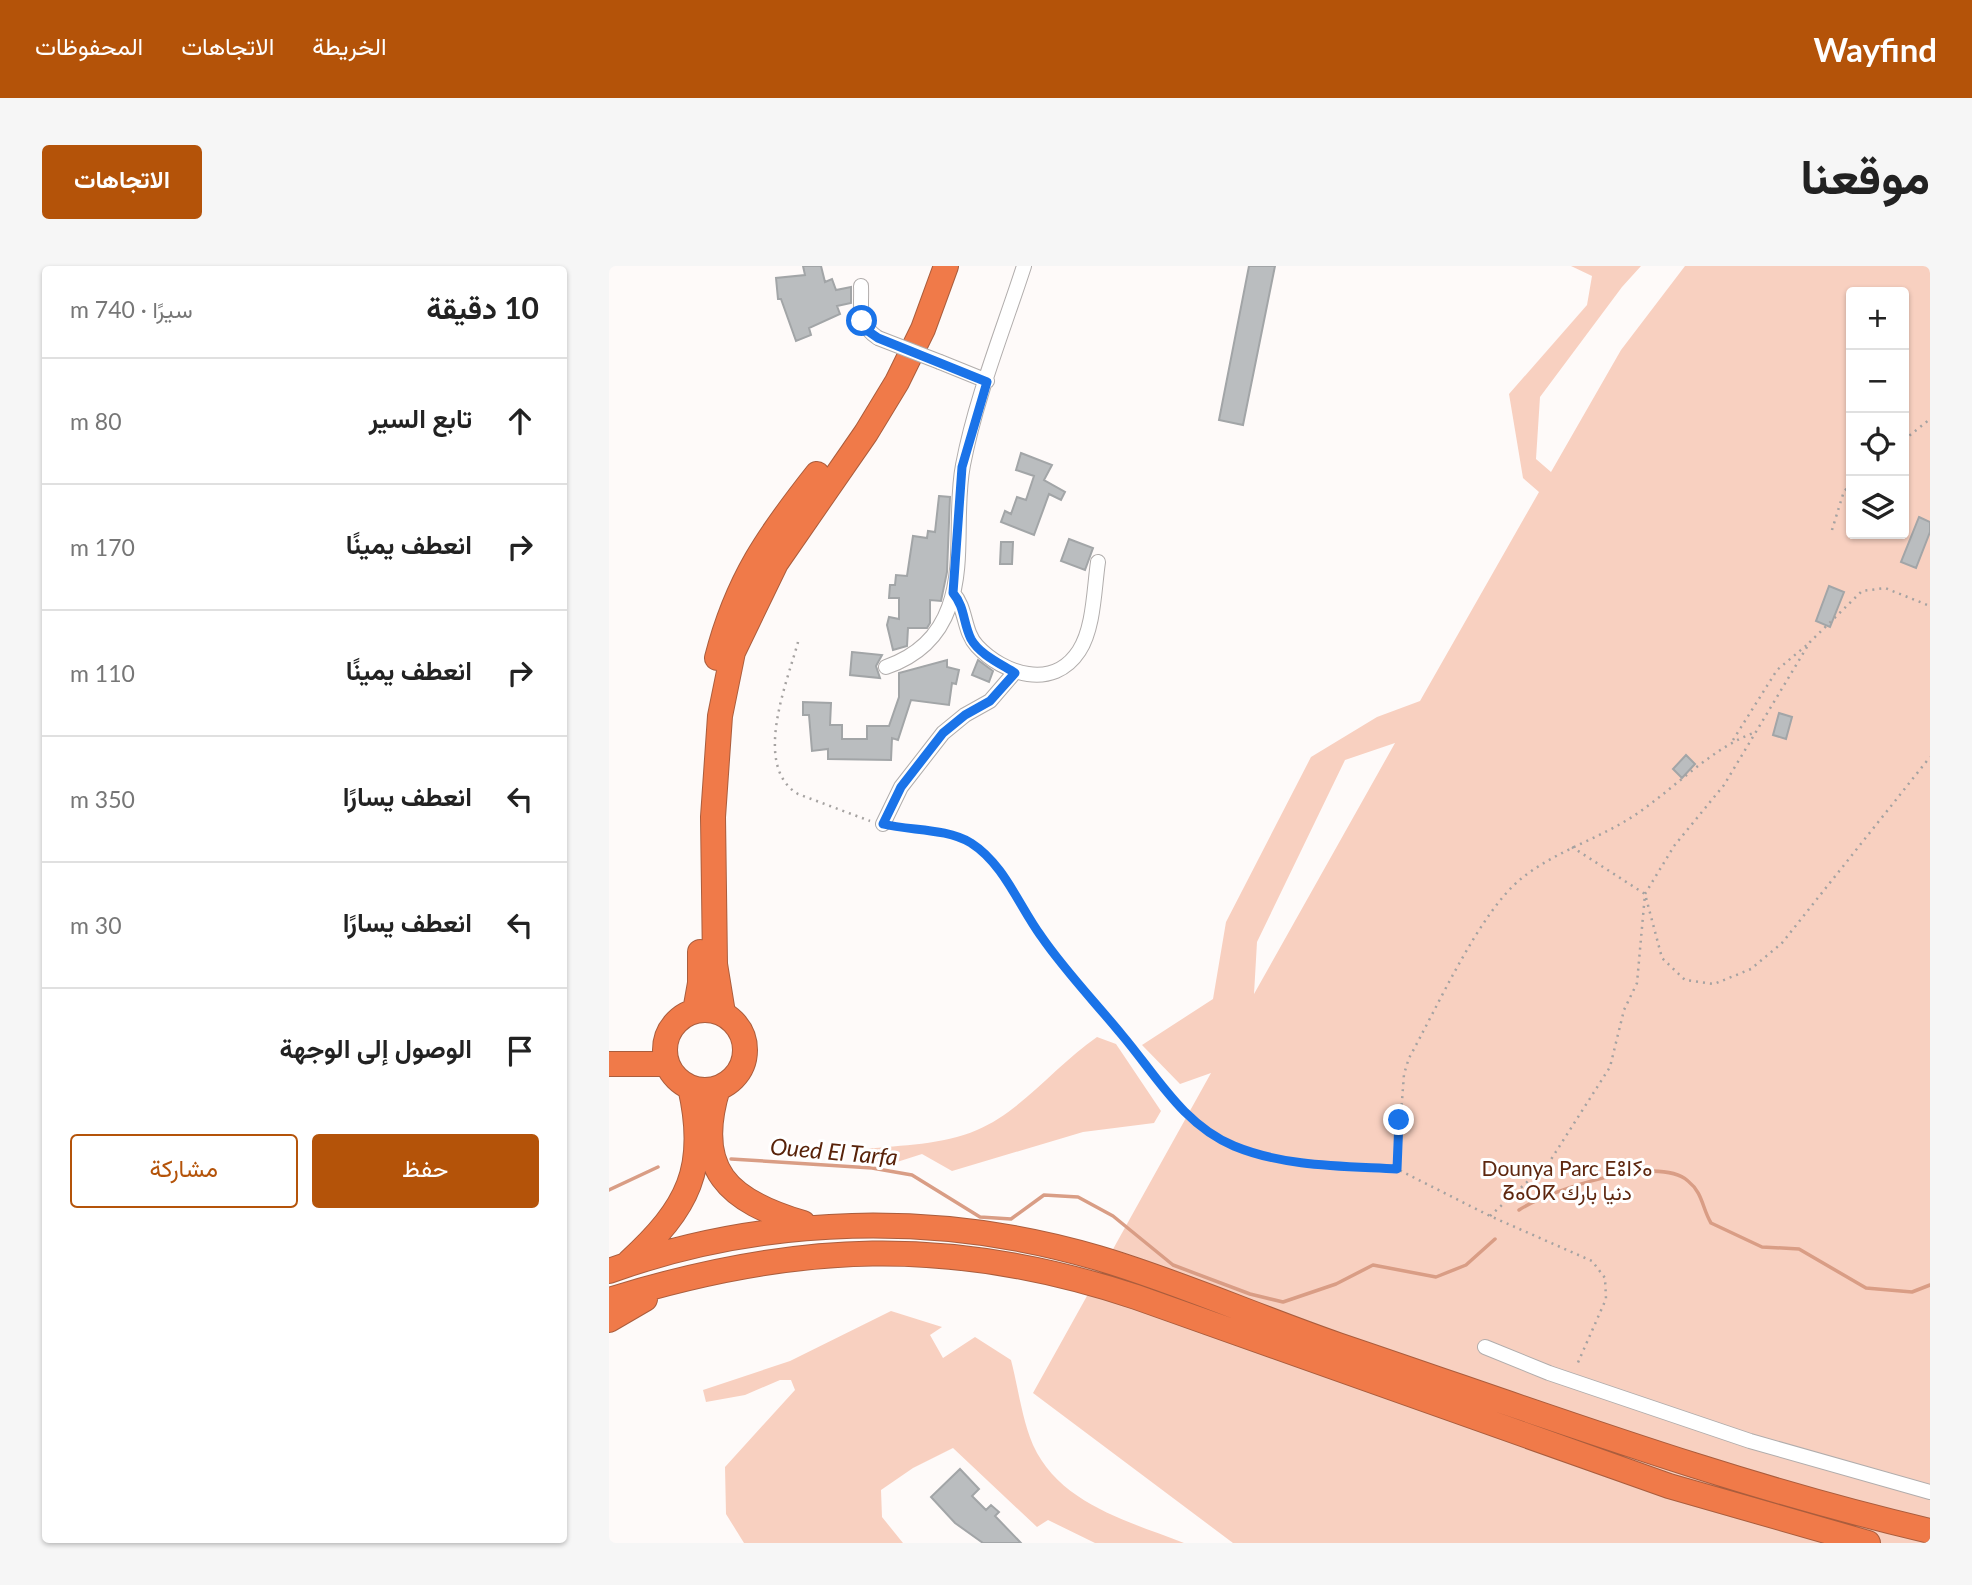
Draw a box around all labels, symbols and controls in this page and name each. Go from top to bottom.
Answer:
text: Wayfind [1814,29,1937,69]
text: المحفوظات [35,31,143,60]
text: الاتجاهات [181,31,274,60]
text: الخريطة [312,31,387,60]
button: الاتجاهات [42,145,202,219]
text: موقعنا [1800,146,1930,204]
map controls [1846,287,1909,539]
button: + [1846,287,1909,350]
text: 10 دقيقة [426,289,539,325]
text: سيرًا · 740 m [70,295,193,323]
route start [846,305,877,336]
button: − [1846,350,1909,413]
text: تابع السير [369,402,472,434]
icon: ahead [501,402,539,440]
text: 80 m [70,407,122,435]
button: locate [1846,413,1909,476]
button: layers [1846,476,1909,539]
text: انعطف يمينًا [346,528,472,560]
icon: right [501,528,539,566]
text: 170 m [70,533,135,561]
text: انعطف يمينًا [346,654,472,686]
icon: right [501,654,539,692]
text: 110 m [70,659,135,687]
text: انعطف يسارًا [343,780,472,812]
icon: left [501,780,539,818]
text: 350 m [70,785,135,813]
text: انعطف يسارًا [343,906,472,938]
icon: left [501,906,539,944]
text: 30 m [70,911,122,939]
text: الوصول إلى الوجهة [280,1032,472,1064]
icon: arrive [501,1032,539,1070]
route end [1383,1104,1414,1135]
water label: Oued El Tarfa [769,1131,899,1171]
button: مشاركة [70,1134,298,1208]
button: حفظ [312,1134,539,1208]
park label: Dounya Parc ⴹⵓⵏⵢⴰ ⵒⴰⵔⴽ دنيا بارك [1482,1155,1652,1206]

